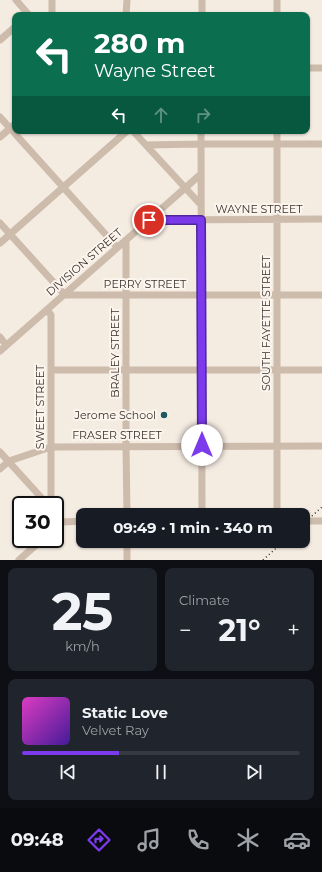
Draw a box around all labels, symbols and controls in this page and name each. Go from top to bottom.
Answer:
text: 280 m [94,26,185,60]
icon: left [28,28,80,80]
text: Wayne Street [94,60,215,82]
icon: left [108,104,130,126]
icon: ahead [150,104,172,126]
icon: right [192,104,214,126]
street label: WAYNE STREET [215,202,303,216]
pin [132,203,166,237]
icon: arrive [138,209,160,231]
street label: DIVISION STREET [43,225,125,299]
street label: SOUTH FAYETTE STREET [259,254,273,391]
street label: PERRY STREET [104,277,187,291]
street label: BRALEY STREET [108,307,122,398]
street label: SWEET STREET [33,364,47,449]
place label: Jerome School [73,408,156,422]
marker: Jerome School [159,410,169,420]
position arrow [181,424,223,466]
street label: FRASER STREET [72,428,163,442]
speed limit sign: 30 [12,496,64,548]
text: 09:49 · 1 min · 340 m [113,518,273,537]
text: 25 [52,580,113,643]
text: Climate [179,592,230,608]
text: 21° [219,612,261,649]
text: − [179,617,192,644]
text: + [287,617,300,644]
text: km/h [65,638,100,654]
text: Static Love [82,703,168,722]
text: Velvet Ray [82,722,149,738]
icon: previous [57,761,79,783]
icon: pause [150,761,172,783]
icon: next [243,761,265,783]
icon: directions [85,826,113,854]
icon: music [135,826,163,854]
icon: phone [184,826,212,854]
icon: climate [234,826,262,854]
icon: car [283,826,311,854]
text: 09:48 [11,829,64,851]

